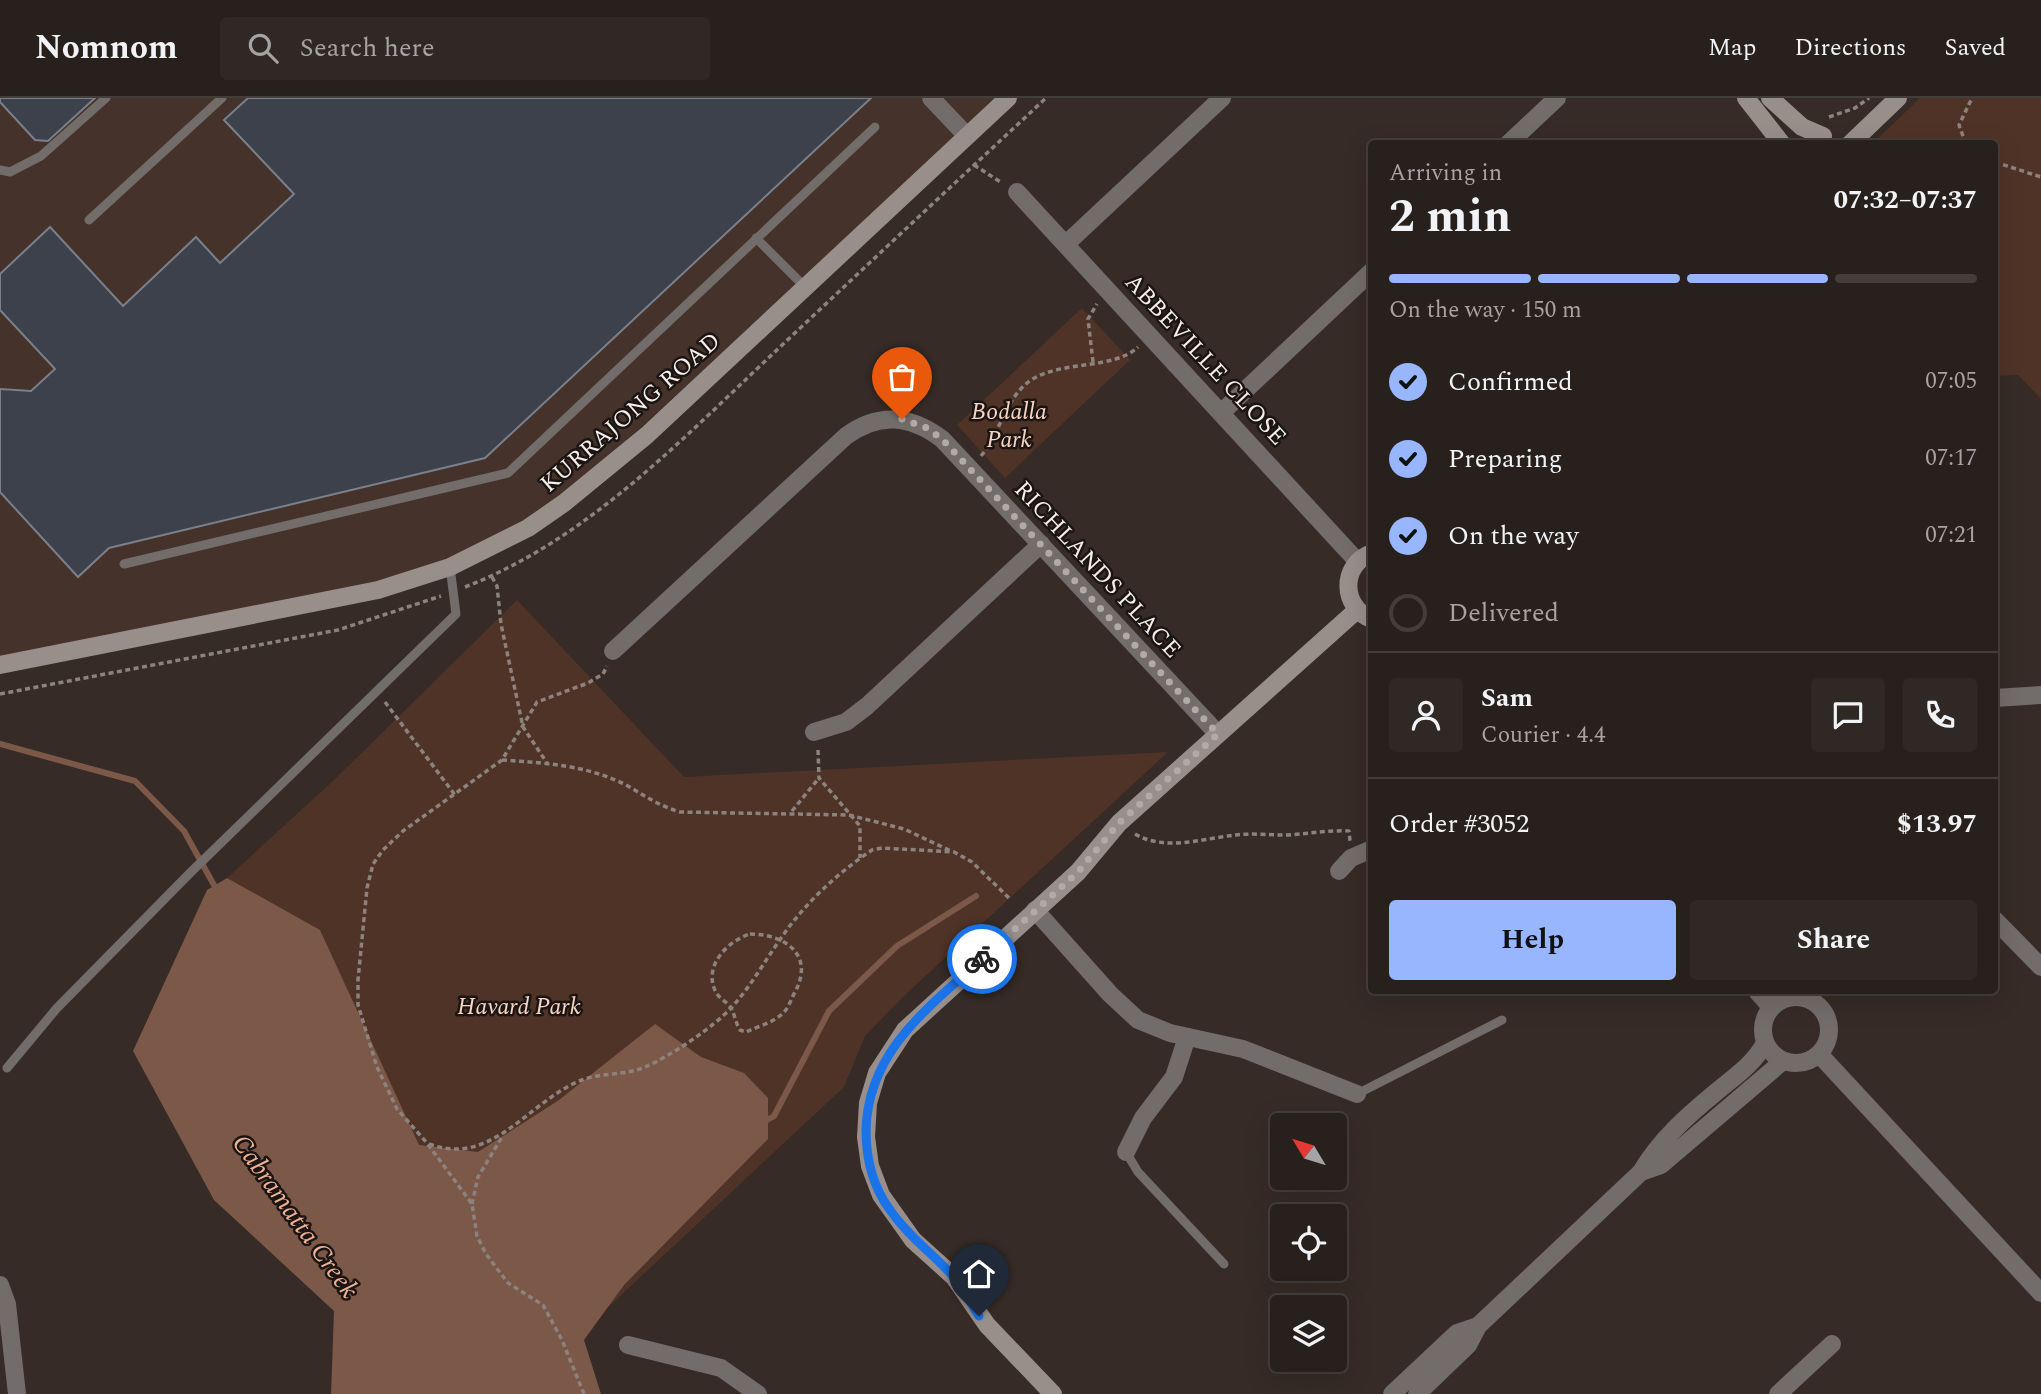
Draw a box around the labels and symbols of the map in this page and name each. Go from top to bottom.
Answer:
street label: ABBEVILLE CLOSE [1116,266,1295,454]
street label: KURRAJONG ROAD [532,324,729,502]
pin [872,347,932,419]
park label: Bodalla Park [971,394,1047,458]
street label: RICHLANDS PLACE [1005,473,1189,667]
courier [947,924,1017,994]
park label: Havard Park [457,989,581,1025]
north arrow [1270,1113,1348,1190]
water label: Cabramatta Creek [222,1126,369,1307]
pin [949,1244,1009,1316]

